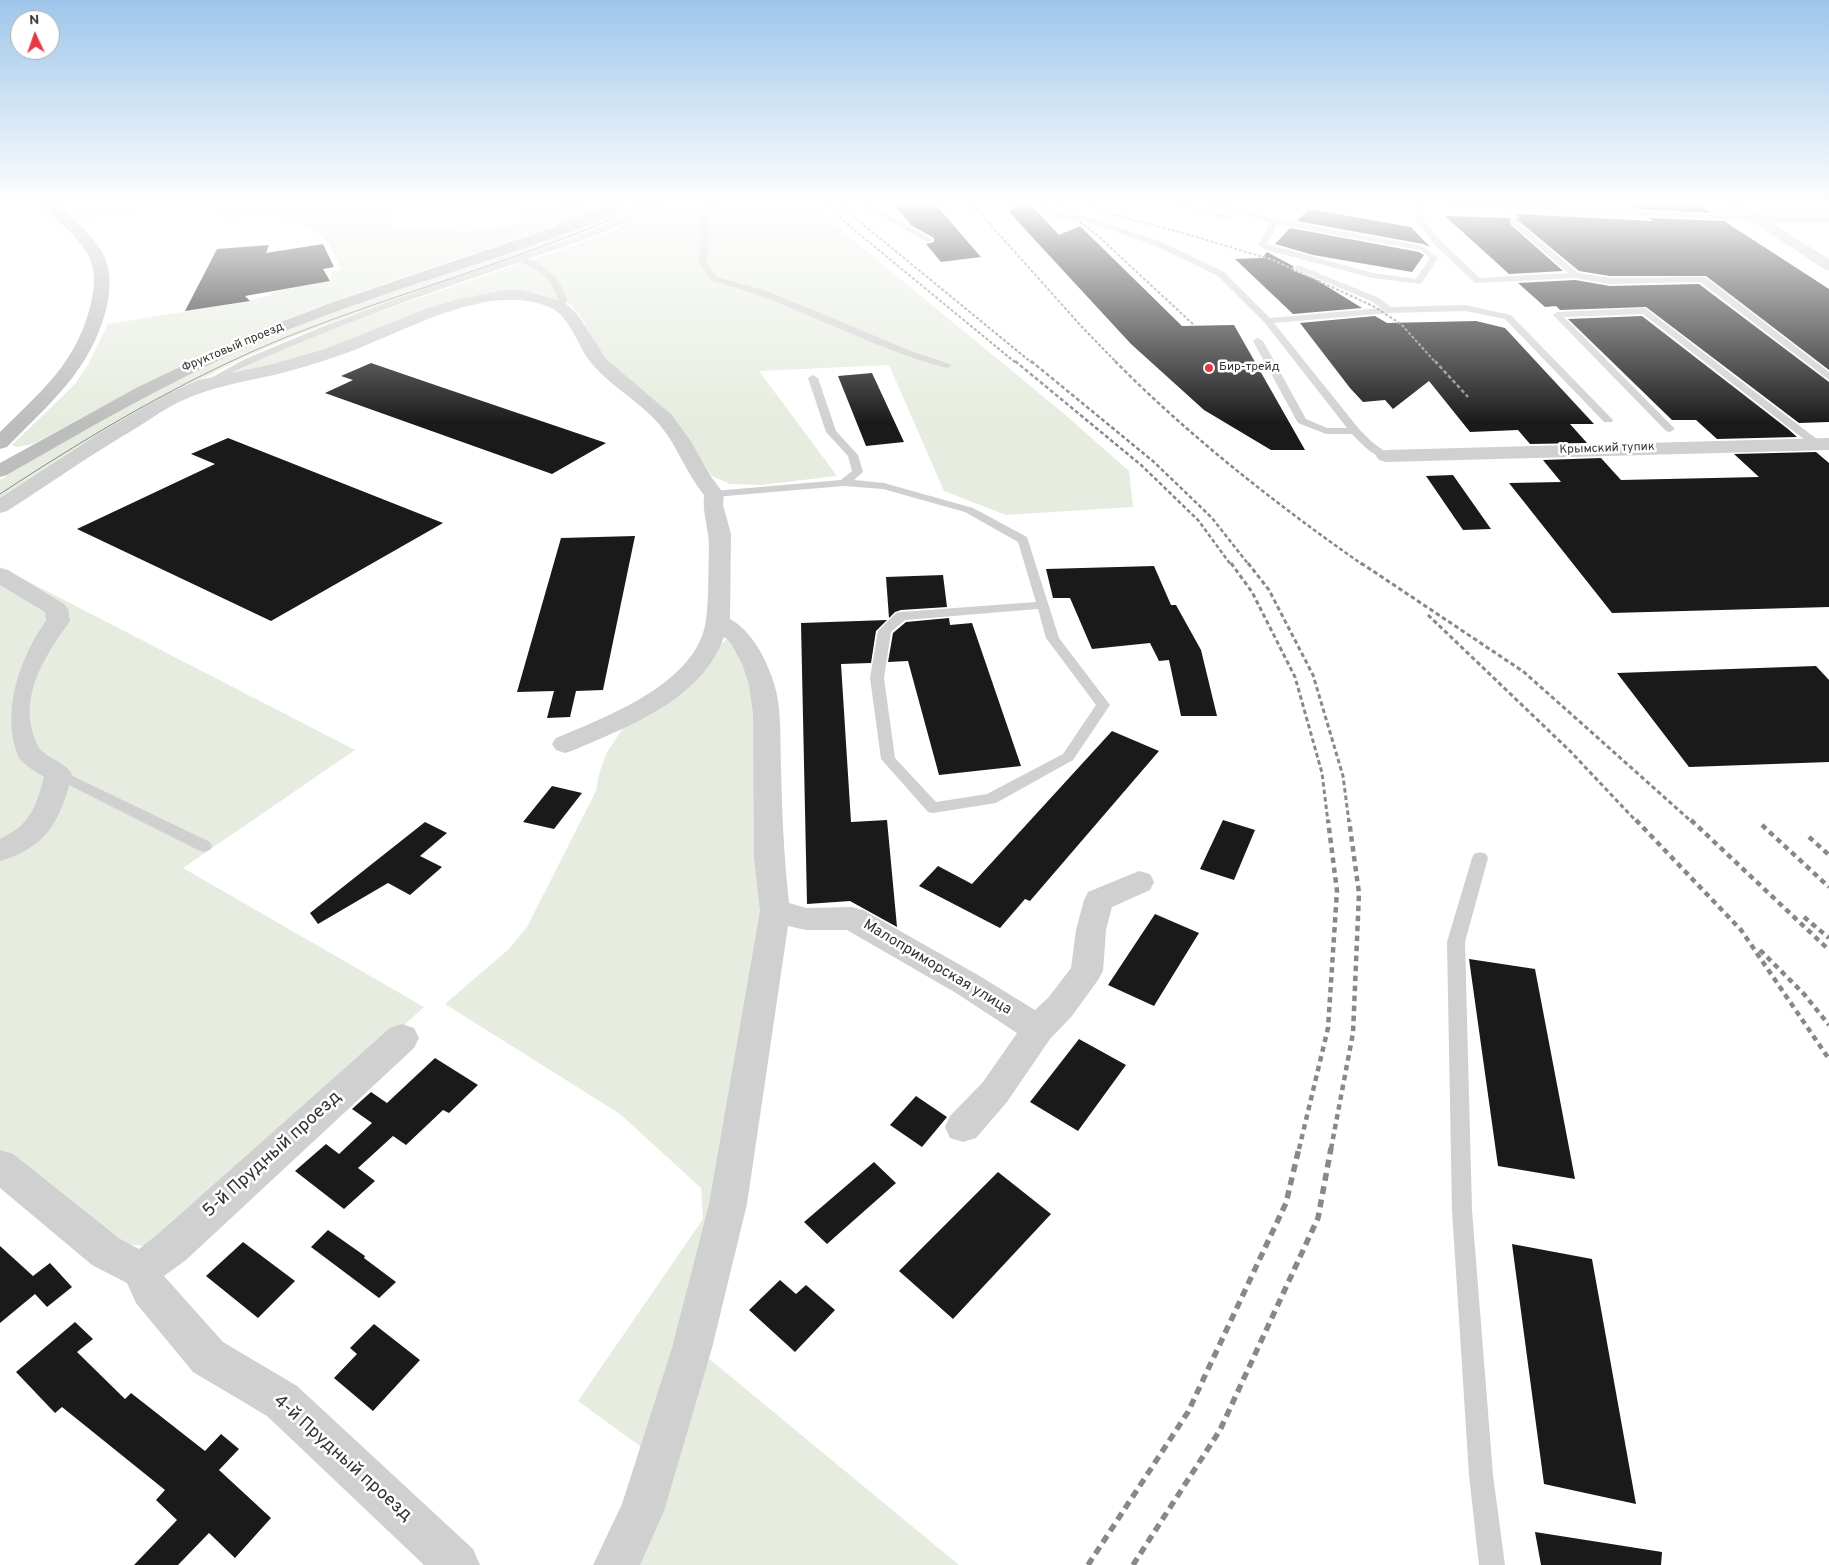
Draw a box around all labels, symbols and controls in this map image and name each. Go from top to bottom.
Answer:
north arrow [10,10,60,60]
text: N [29,12,40,29]
street label: Фруктовый проезд [180,320,286,376]
place label: Бир-трейд [1219,361,1280,375]
marker: Бир-трейд [1203,362,1215,374]
street label: Крымский тупик [1559,440,1655,458]
street label: Малоприморская улица [859,916,1015,1020]
street label: 5-й Прудный проезд [199,1087,347,1223]
street label: 4-й Прудный проезд [268,1391,416,1527]

